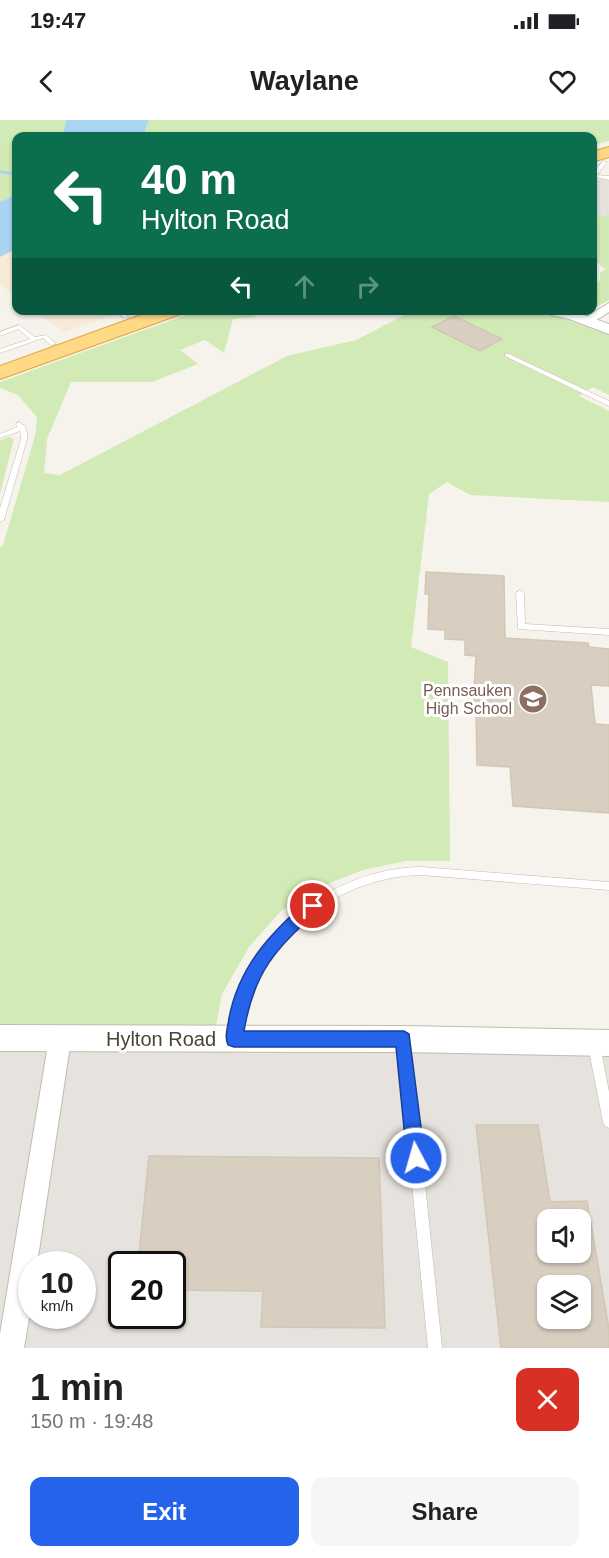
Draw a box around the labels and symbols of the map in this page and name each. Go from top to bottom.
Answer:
place label: Pennsauken High School [423,682,512,717]
school or university icon: Pennsauken High School [517,683,549,715]
pin [287,880,338,931]
street label: Hylton Road [106,1028,216,1050]
position arrow [384,1126,448,1190]
speed limit sign: 20 [108,1251,186,1329]

